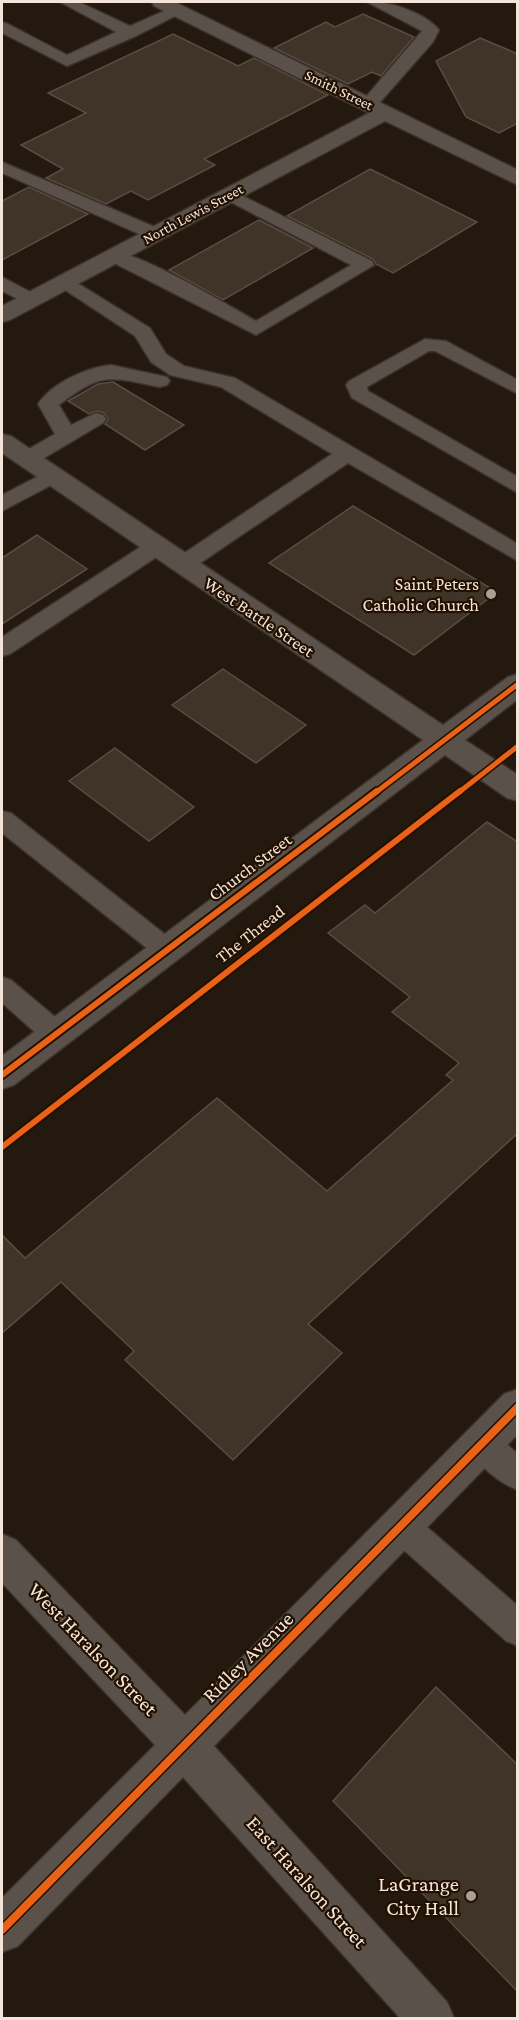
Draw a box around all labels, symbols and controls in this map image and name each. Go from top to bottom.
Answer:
street label: Smith Street [302,67,377,114]
street label: North Lewis Street [140,180,247,247]
street label: West Battle Street [200,573,319,662]
place label: Saint Peters Catholic Church [362,574,479,615]
marker: Saint Peters Catholic Church [484,587,498,601]
street label: Church Street [205,829,296,905]
street label: The Thread [212,901,289,967]
street label: West Haralson Street [23,1577,163,1721]
street label: Ridley Avenue [198,1607,298,1707]
street label: East Haralson Street [241,1811,373,1954]
place label: LaGrange City Hall [378,1872,459,1920]
marker: LaGrange City Hall [464,1889,478,1903]

